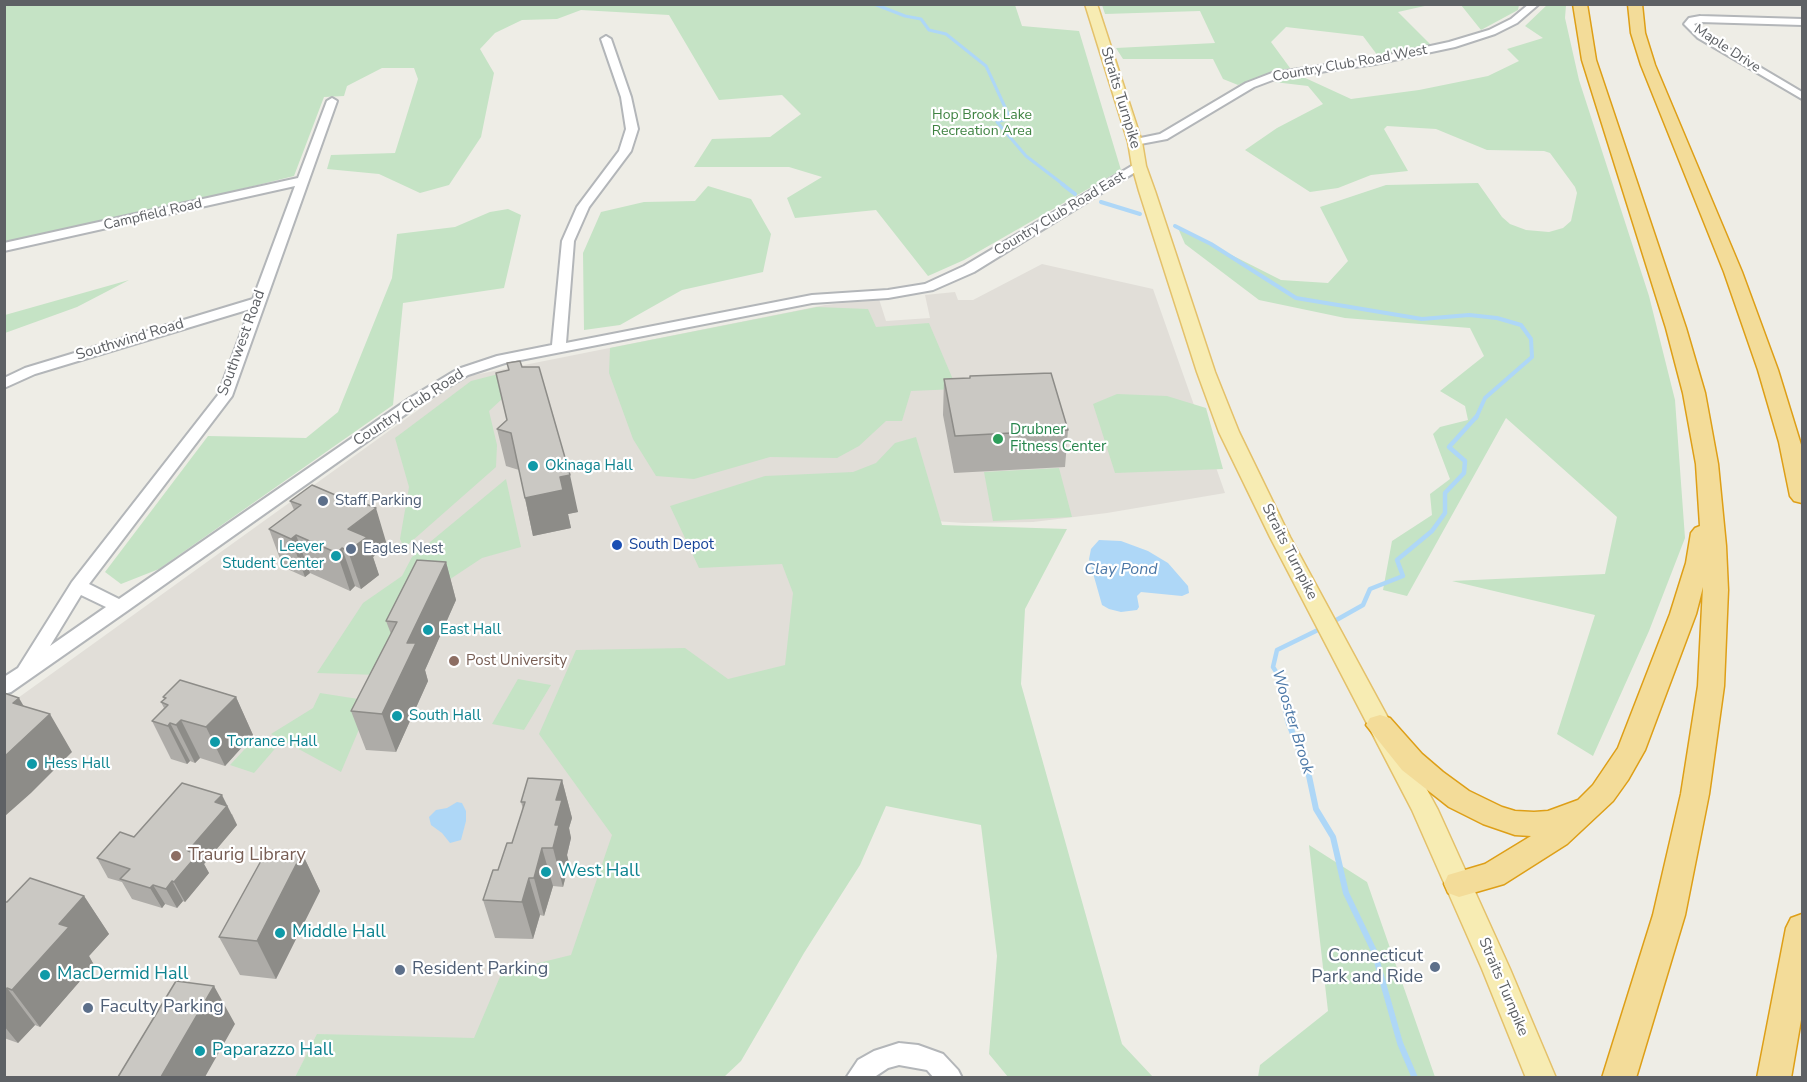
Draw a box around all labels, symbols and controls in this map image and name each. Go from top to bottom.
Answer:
street label: Maple Drive [1691,21,1763,77]
street label: Country Club Road West [1271,42,1429,86]
street label: Straits Turnpike [1096,45,1144,151]
park label: Hop Brook Lake Recreation Area [932,108,1032,140]
street label: Country Club Road East [991,168,1129,260]
street label: Campfield Road [102,196,204,234]
street label: Southwest Road [215,288,269,398]
street label: Southwind Road [74,315,186,365]
street label: Country Club Road [350,366,468,450]
place label: Drubner Fitness Center [1010,421,1106,456]
marker: Drubner Fitness Center [991,432,1005,446]
place label: Okinaga Hall [545,457,633,475]
marker: Okinaga Hall [526,459,540,473]
place label: Staff Parking [335,492,422,510]
marker: Staff Parking [316,494,330,508]
street label: Straits Turnpike [1257,501,1321,603]
place label: South Depot [629,536,714,554]
place label: Leever Student Center [222,538,324,573]
marker: South Depot [610,538,624,552]
place label: Eagles Nest [363,540,443,558]
marker: Eagles Nest [344,542,358,556]
marker: Leever Student Center [329,549,343,563]
water label: Clay Pond [1084,560,1158,580]
place label: East Hall [440,621,501,639]
marker: East Hall [421,623,435,637]
place label: Post University [466,652,567,670]
marker: Post University [447,654,461,668]
water label: Wooster Brook [1267,667,1317,777]
place label: South Hall [409,707,481,725]
marker: South Hall [390,709,404,723]
place label: Torrance Hall [227,733,317,751]
marker: Torrance Hall [208,735,222,749]
place label: Hess Hall [44,755,110,773]
marker: Hess Hall [25,757,39,771]
place label: Traurig Library [188,845,306,867]
marker: Traurig Library [169,849,183,863]
place label: West Hall [558,861,640,883]
marker: West Hall [539,865,553,879]
place label: Middle Hall [292,922,386,944]
marker: Middle Hall [273,926,287,940]
street label: Straits Turnpike [1474,935,1532,1039]
place label: Connecticut Park and Ride [1311,946,1423,988]
place label: Resident Parking [412,959,548,981]
marker: Connecticut Park and Ride [1428,960,1442,974]
marker: Resident Parking [393,963,407,977]
place label: MacDermid Hall [57,964,188,986]
marker: MacDermid Hall [38,968,52,982]
place label: Faculty Parking [100,997,224,1019]
marker: Faculty Parking [81,1001,95,1015]
place label: Paparazzo Hall [212,1040,333,1062]
marker: Paparazzo Hall [193,1044,207,1058]

